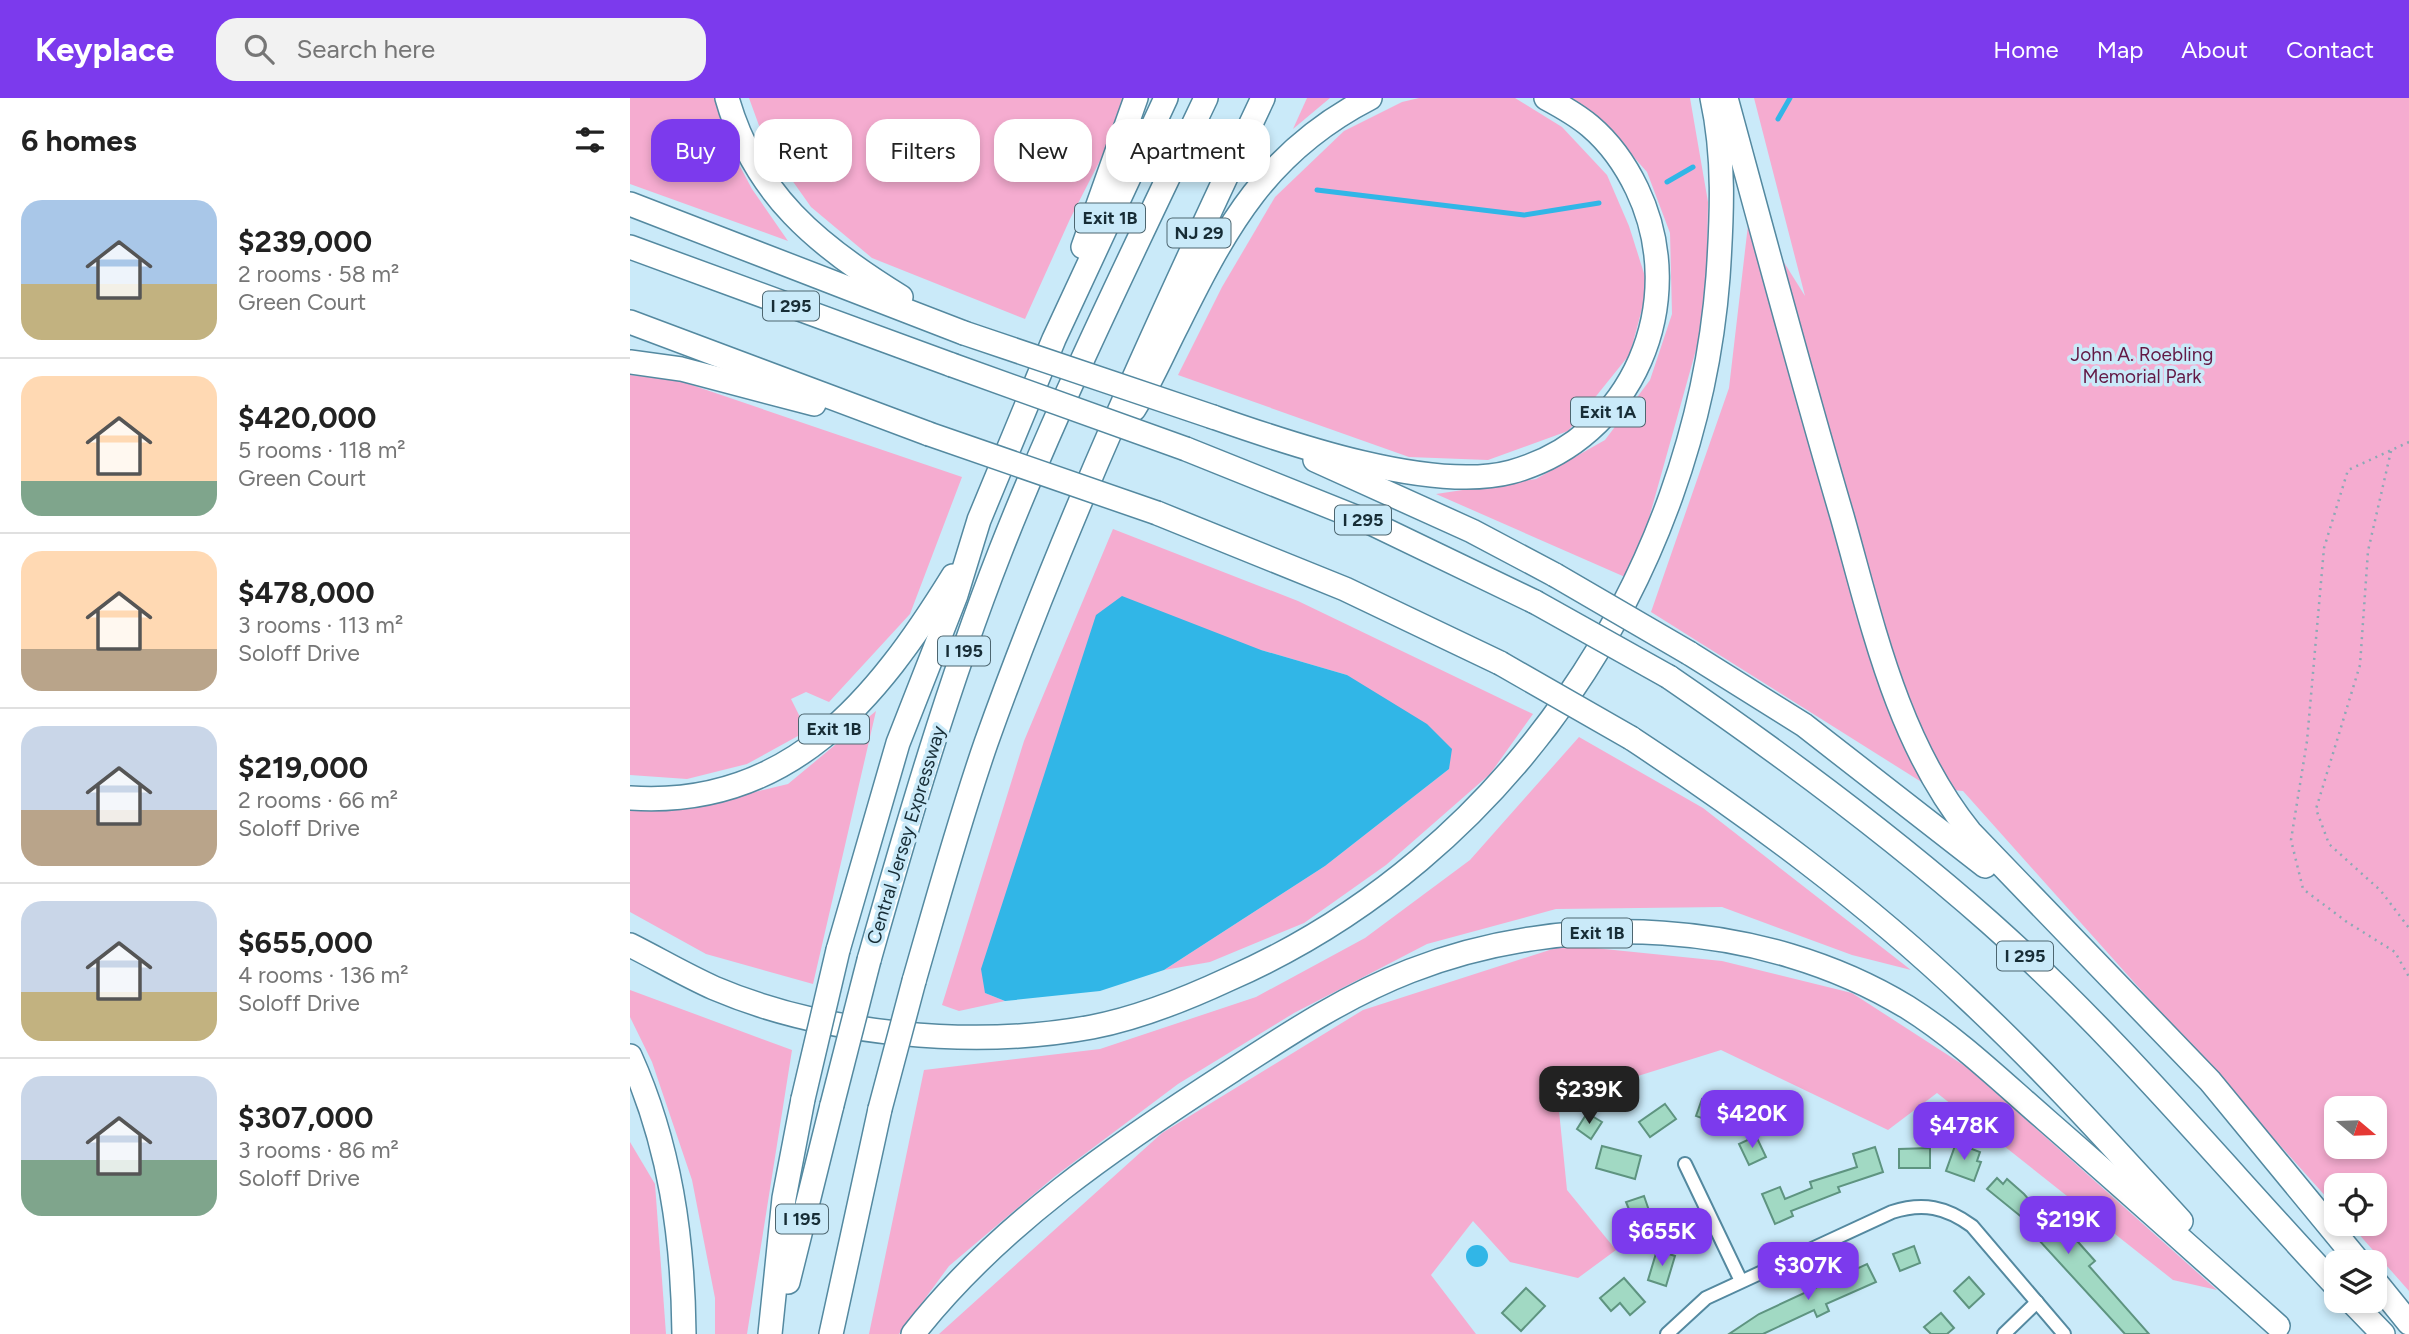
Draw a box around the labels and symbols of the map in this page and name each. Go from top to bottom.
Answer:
road number: Exit 1B [1075,204,1145,232]
road number: NJ 29 [1168,218,1230,248]
road number: I 295 [763,292,819,321]
park label: John A. Roebling Memorial Park [2071,343,2213,388]
road number: Exit 1A [1571,398,1645,426]
road number: I 295 [1335,506,1391,534]
road number: I 195 [938,636,990,666]
road number: Exit 1B [799,714,869,744]
street label: Central Jersey Expressway [862,723,950,947]
road number: Exit 1B [1562,918,1632,948]
road number: I 295 [1997,942,2053,970]
pin: $239K [1540,1066,1638,1126]
pin: $420K [1703,1090,1801,1150]
north arrow [2324,1096,2387,1158]
pin: $478K [1915,1102,2013,1162]
pin: $219K [2019,1196,2117,1256]
road number: I 195 [776,1204,828,1234]
pin: $655K [1613,1208,1711,1268]
pin: $307K [1759,1242,1857,1302]

